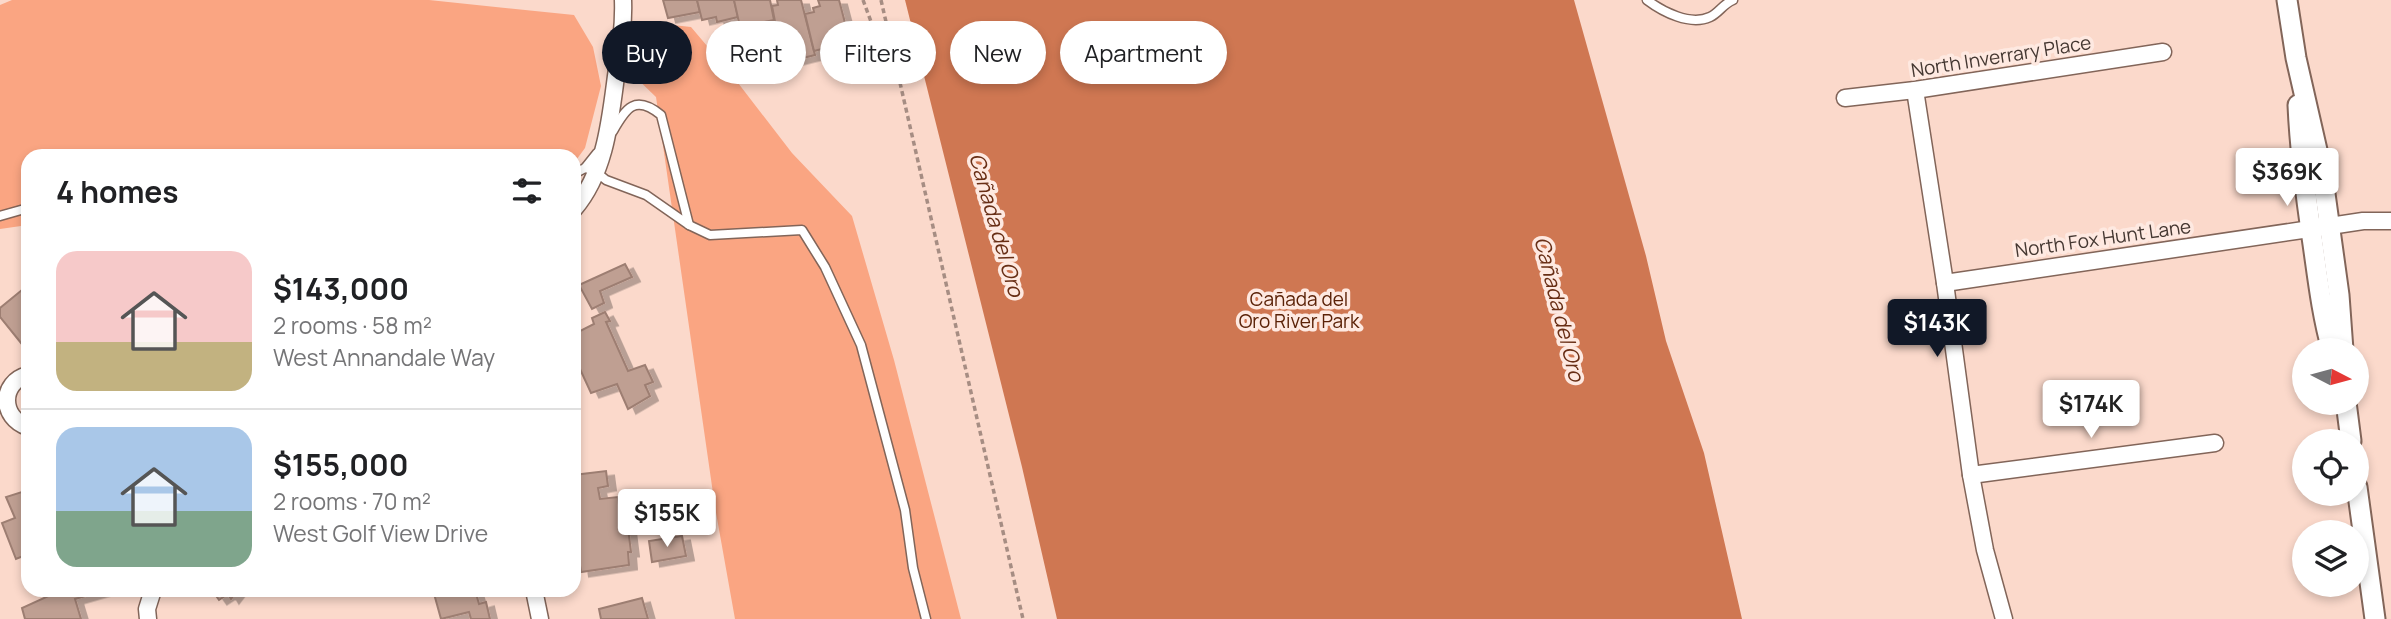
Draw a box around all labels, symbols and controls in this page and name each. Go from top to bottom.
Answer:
chip: Buy [602,21,692,84]
chip: Rent [706,21,806,84]
chip: Filters [820,21,936,84]
chip: New [950,21,1046,84]
chip: Apartment [1060,21,1227,84]
street label: North Inverrary Place [1909,29,2093,83]
pin: $369K [2238,148,2336,208]
water label: Cañada del Oro [963,150,1031,301]
text: $369K [2252,155,2322,187]
text: 4 homes [56,171,179,212]
icon: filters [508,172,546,210]
street label: North Fox Hunt Lane [2013,213,2193,263]
water label: Cañada del Oro [1528,234,1592,385]
text: $143,000 [273,268,409,309]
icon: home [112,279,196,363]
park label: Cañada del Oro River Park [1239,286,1360,334]
pin: $143K [1888,300,1986,359]
text: $143K [1904,306,1970,338]
text: 2 rooms · 58 m² [273,309,432,341]
north arrow [2292,338,2370,415]
map controls [2292,338,2369,597]
text: West Annandale Way [273,341,495,373]
pin: $174K [2042,380,2140,440]
text: $174K [2059,387,2123,419]
button: locate [2292,429,2369,506]
text: $155,000 [273,444,408,485]
icon: home [112,455,196,539]
text: 2 rooms · 70 m² [273,485,431,517]
pin: $155K [618,490,716,549]
text: $155K [634,496,700,528]
text: West Golf View Drive [273,517,488,549]
button: layers [2292,520,2369,597]

